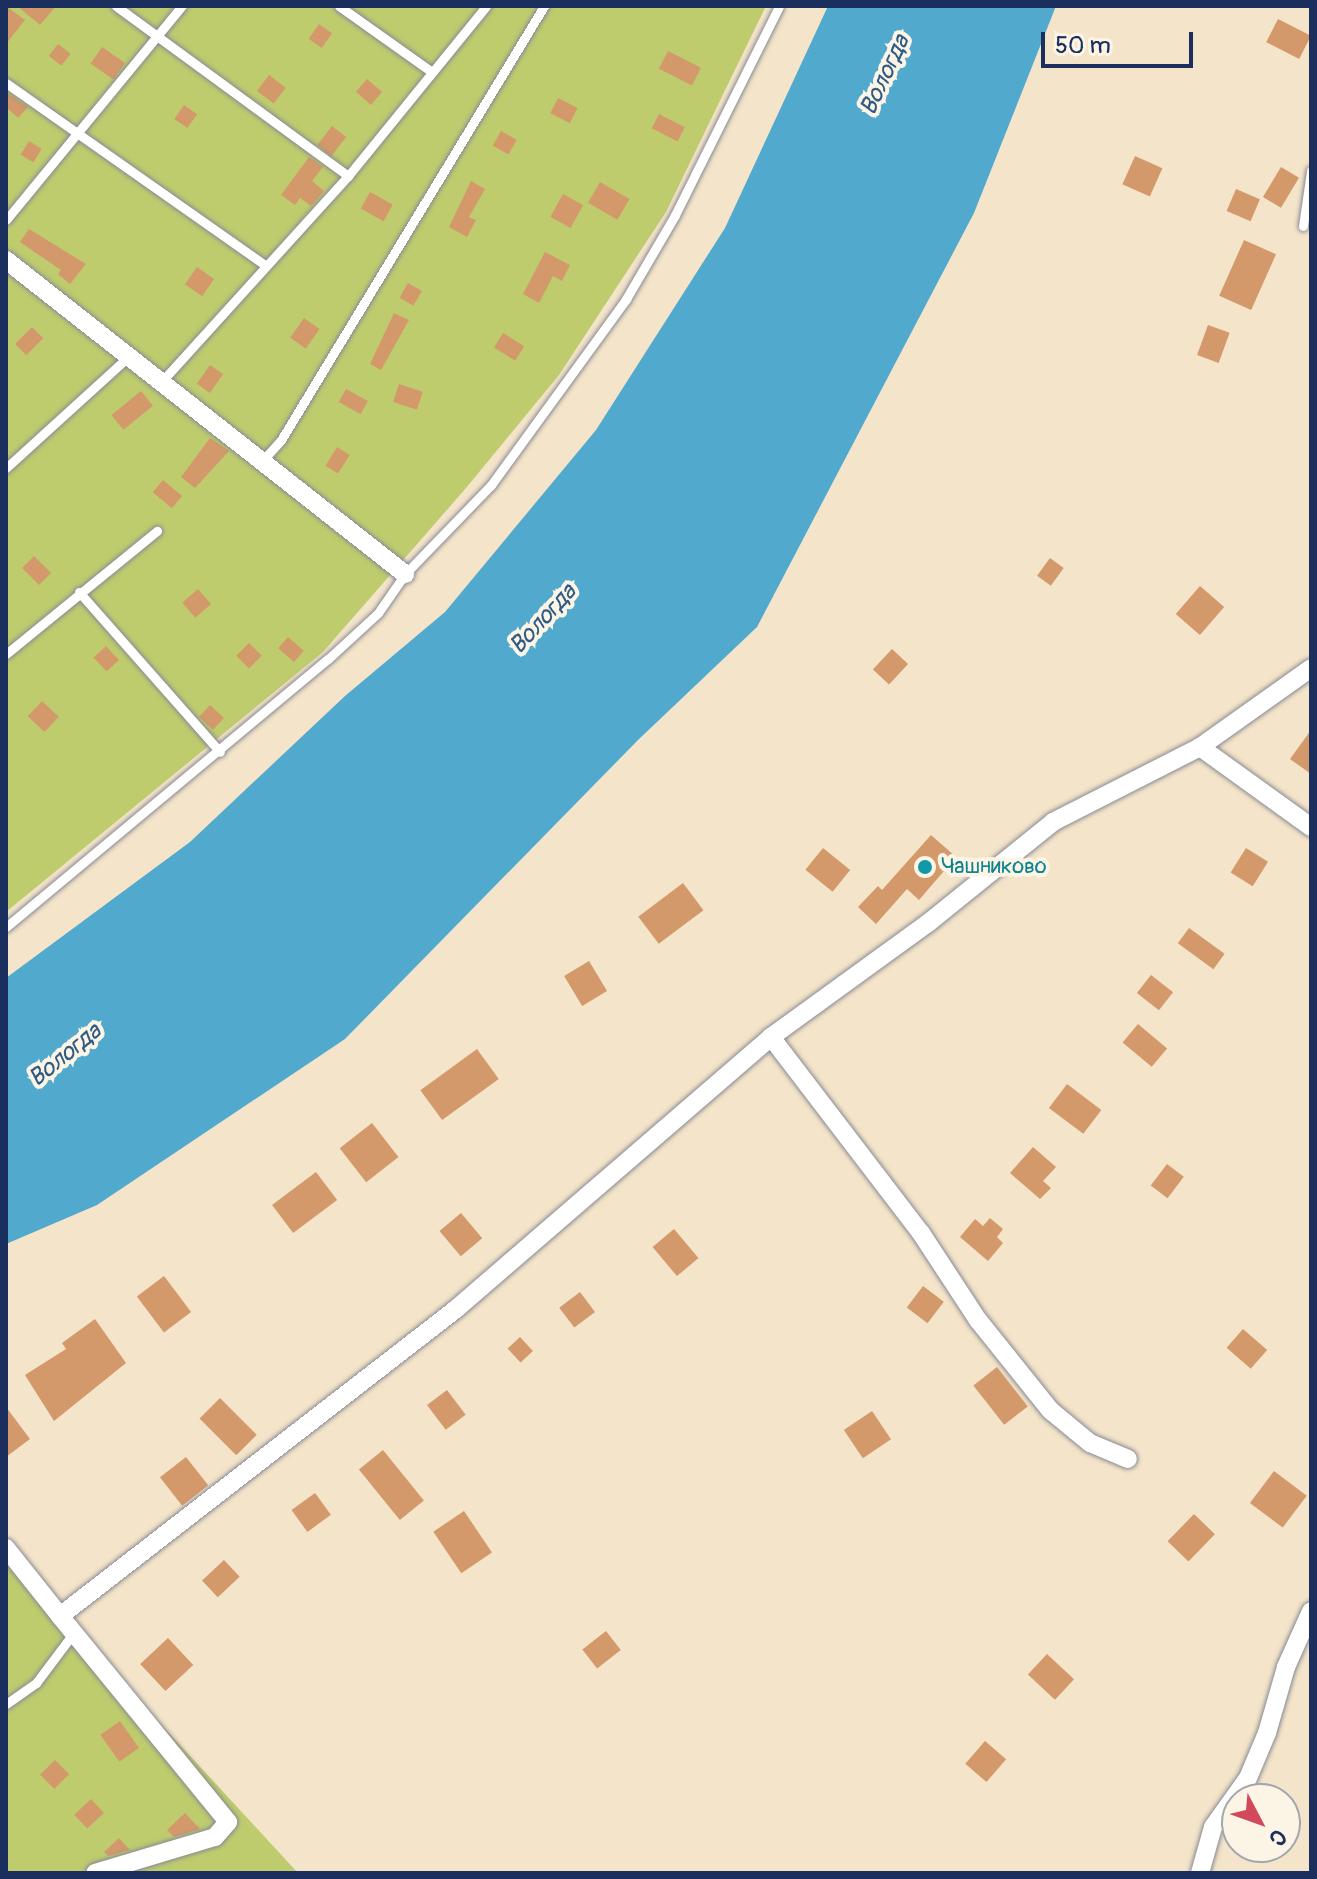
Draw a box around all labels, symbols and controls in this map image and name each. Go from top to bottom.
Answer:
scale bar [1045,16,1197,66]
water label: Вологда [854,31,916,119]
text: 50 m [1055,31,1111,60]
water label: Вологда [504,578,582,660]
place label: Чашниково [941,854,1047,880]
marker: Чашниково [916,858,934,876]
water label: Вологда [23,1017,107,1093]
north arrow [1221,1783,1301,1863]
text: С [1263,1823,1293,1852]

